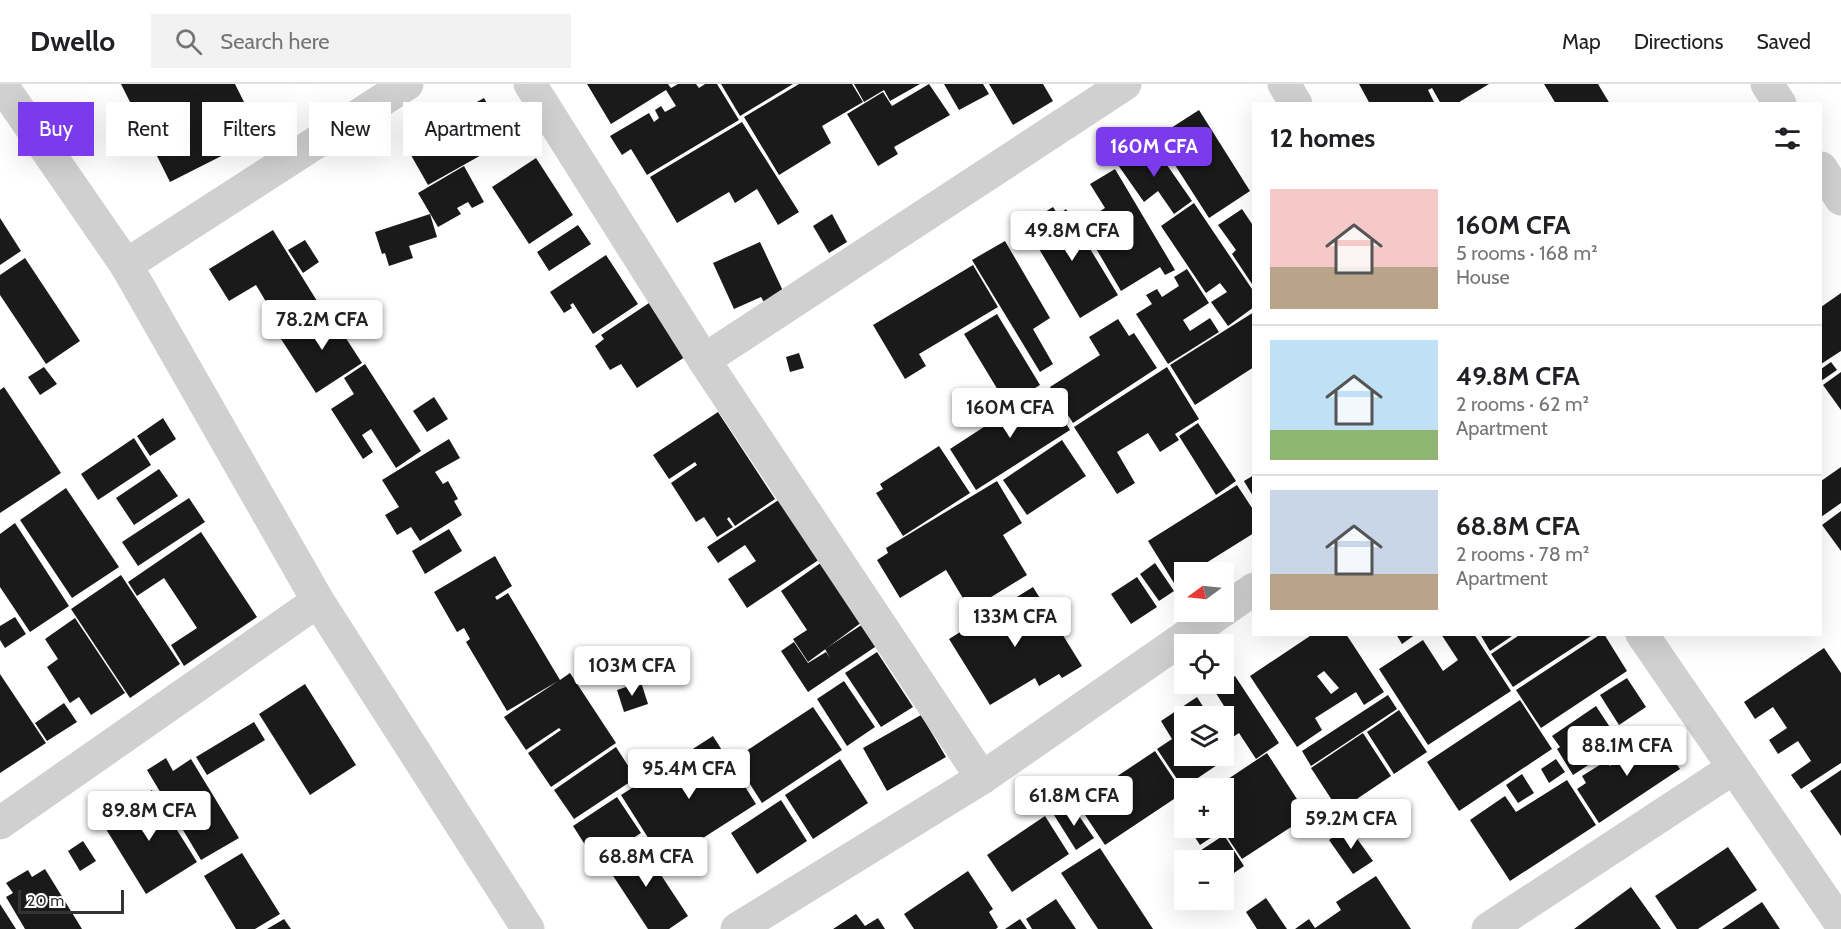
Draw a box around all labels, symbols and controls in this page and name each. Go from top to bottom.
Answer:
search box [151,14,571,68]
text: Dwello [30,24,115,58]
icon: search [172,25,205,58]
text: Search here [220,28,330,55]
text: Map [1562,29,1601,54]
text: Directions [1634,29,1723,54]
text: Saved [1756,29,1811,54]
chip: Buy [18,102,94,156]
chip: Rent [106,102,190,156]
chip: Filters [202,102,297,156]
chip: New [309,102,391,156]
chip: Apartment [403,102,542,156]
text: 12 homes [1270,122,1375,154]
icon: filters [1771,122,1804,155]
pin: 160M CFA [1092,127,1216,178]
text: 160M CFA [1110,134,1198,158]
text: 160M CFA [1456,209,1570,241]
pin: 49.8M CFA [1003,211,1141,262]
icon: home [1318,213,1390,285]
text: 49.8M CFA [1024,218,1120,242]
text: 5 rooms · 168 m² [1456,241,1598,265]
text: House [1456,265,1510,289]
pin: 78.2M CFA [253,300,391,351]
text: 78.2M CFA [276,307,368,331]
text: 49.8M CFA [1456,360,1580,392]
icon: home [1318,364,1390,436]
pin: 160M CFA [948,388,1072,439]
text: 2 rooms · 62 m² [1456,392,1589,416]
text: 160M CFA [966,395,1054,419]
text: Apartment [1456,416,1548,440]
text: 68.8M CFA [1456,510,1580,542]
icon: home [1318,514,1390,586]
text: 2 rooms · 78 m² [1456,542,1589,566]
north arrow [1174,562,1234,622]
map controls [1174,562,1234,910]
text: Apartment [1456,566,1548,590]
pin: 133M CFA [953,597,1077,648]
text: 133M CFA [973,604,1057,628]
button: locate [1174,634,1234,694]
pin: 103M CFA [570,646,694,697]
text: 103M CFA [588,653,676,677]
button: layers [1174,706,1234,766]
pin: 88.1M CFA [1558,726,1696,777]
text: 88.1M CFA [1582,733,1672,757]
pin: 95.4M CFA [620,749,758,800]
text: 95.4M CFA [642,756,736,780]
pin: 61.8M CFA [1005,776,1143,827]
button: + [1174,778,1234,838]
text: 61.8M CFA [1029,783,1119,807]
pin: 89.8M CFA [80,791,218,842]
text: 89.8M CFA [102,798,196,822]
pin: 59.2M CFA [1282,799,1420,850]
text: 59.2M CFA [1305,806,1397,830]
pin: 68.8M CFA [577,837,715,888]
text: 68.8M CFA [598,844,694,868]
button: − [1174,850,1234,910]
scale bar [18,887,124,914]
text: 20 m [27,891,64,910]

